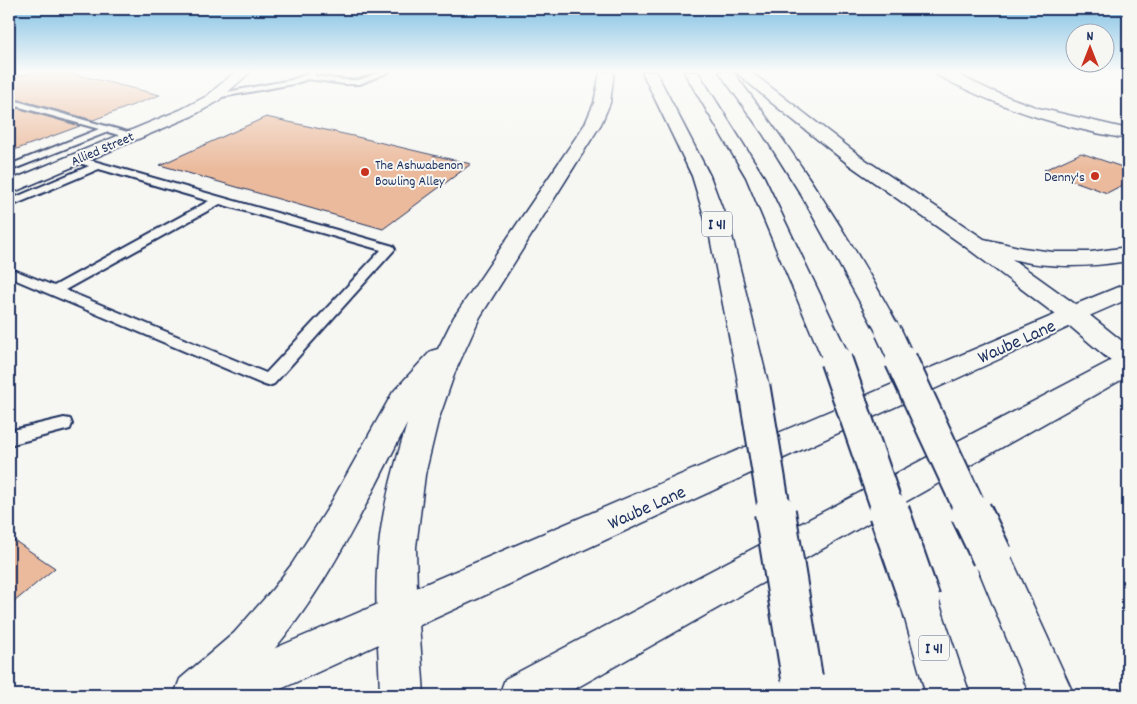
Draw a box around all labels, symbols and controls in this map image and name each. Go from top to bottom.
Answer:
north arrow [1064,22,1114,72]
text: N [1087,27,1094,47]
street label: Allied Street [68,128,137,172]
place label: The Ashwabenon Bowling Alley [375,156,463,192]
marker: The Ashwabenon Bowling Alley [359,166,371,178]
place label: Denny's [1044,168,1085,188]
marker: Denny's [1089,170,1101,182]
road number: I 41 [702,212,732,236]
street label: Waube Lane [974,314,1061,372]
street label: Waube Lane [604,480,691,538]
road number: I 41 [919,636,949,660]

